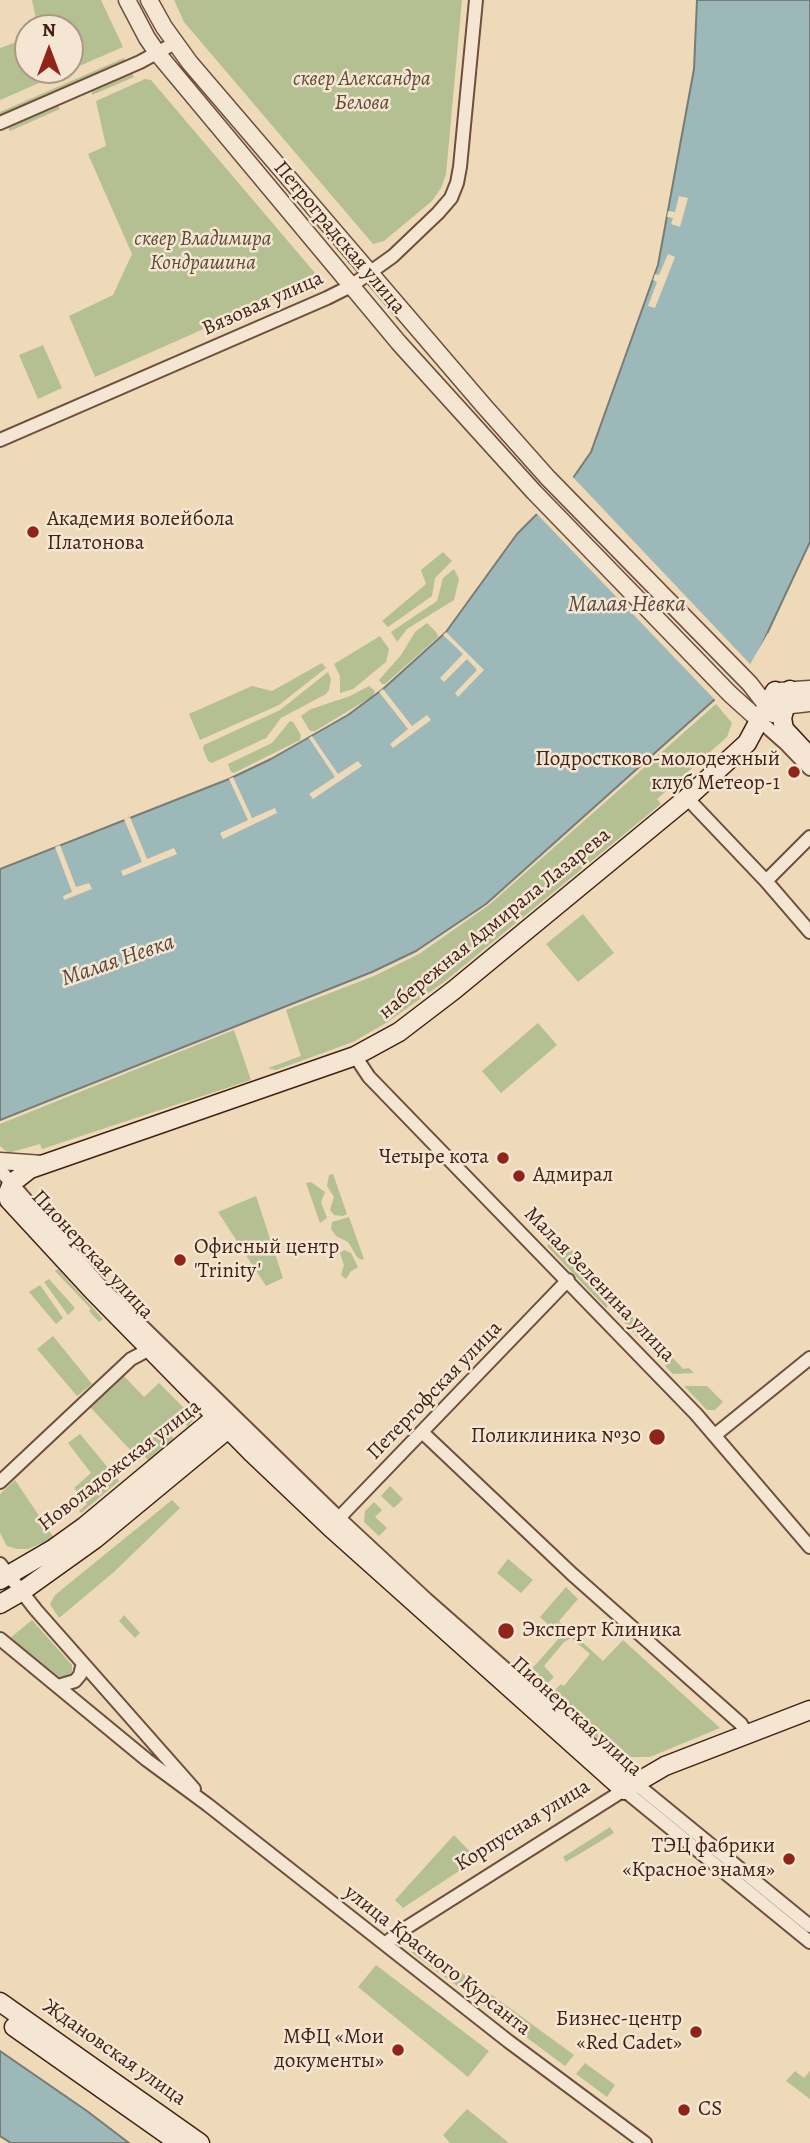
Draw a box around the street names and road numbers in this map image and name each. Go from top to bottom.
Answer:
street label: Петроградская улица [268,156,410,320]
street label: Вязовая улица [199,266,327,342]
street label: набережная Адмирала Лазарева [374,823,616,1025]
street label: Пионерская улица [26,1185,158,1325]
street label: Малая Зеленина улица [518,1202,680,1368]
street label: Петергофская улица [362,1316,508,1466]
street label: Новоладожская улица [34,1395,206,1537]
street label: Пионерская улица [505,1652,647,1782]
street label: Корпусная улица [451,1774,595,1878]
street label: улица Красного Курсанта [339,1880,535,2042]
street label: Ждановская улица [37,1994,191,2112]

